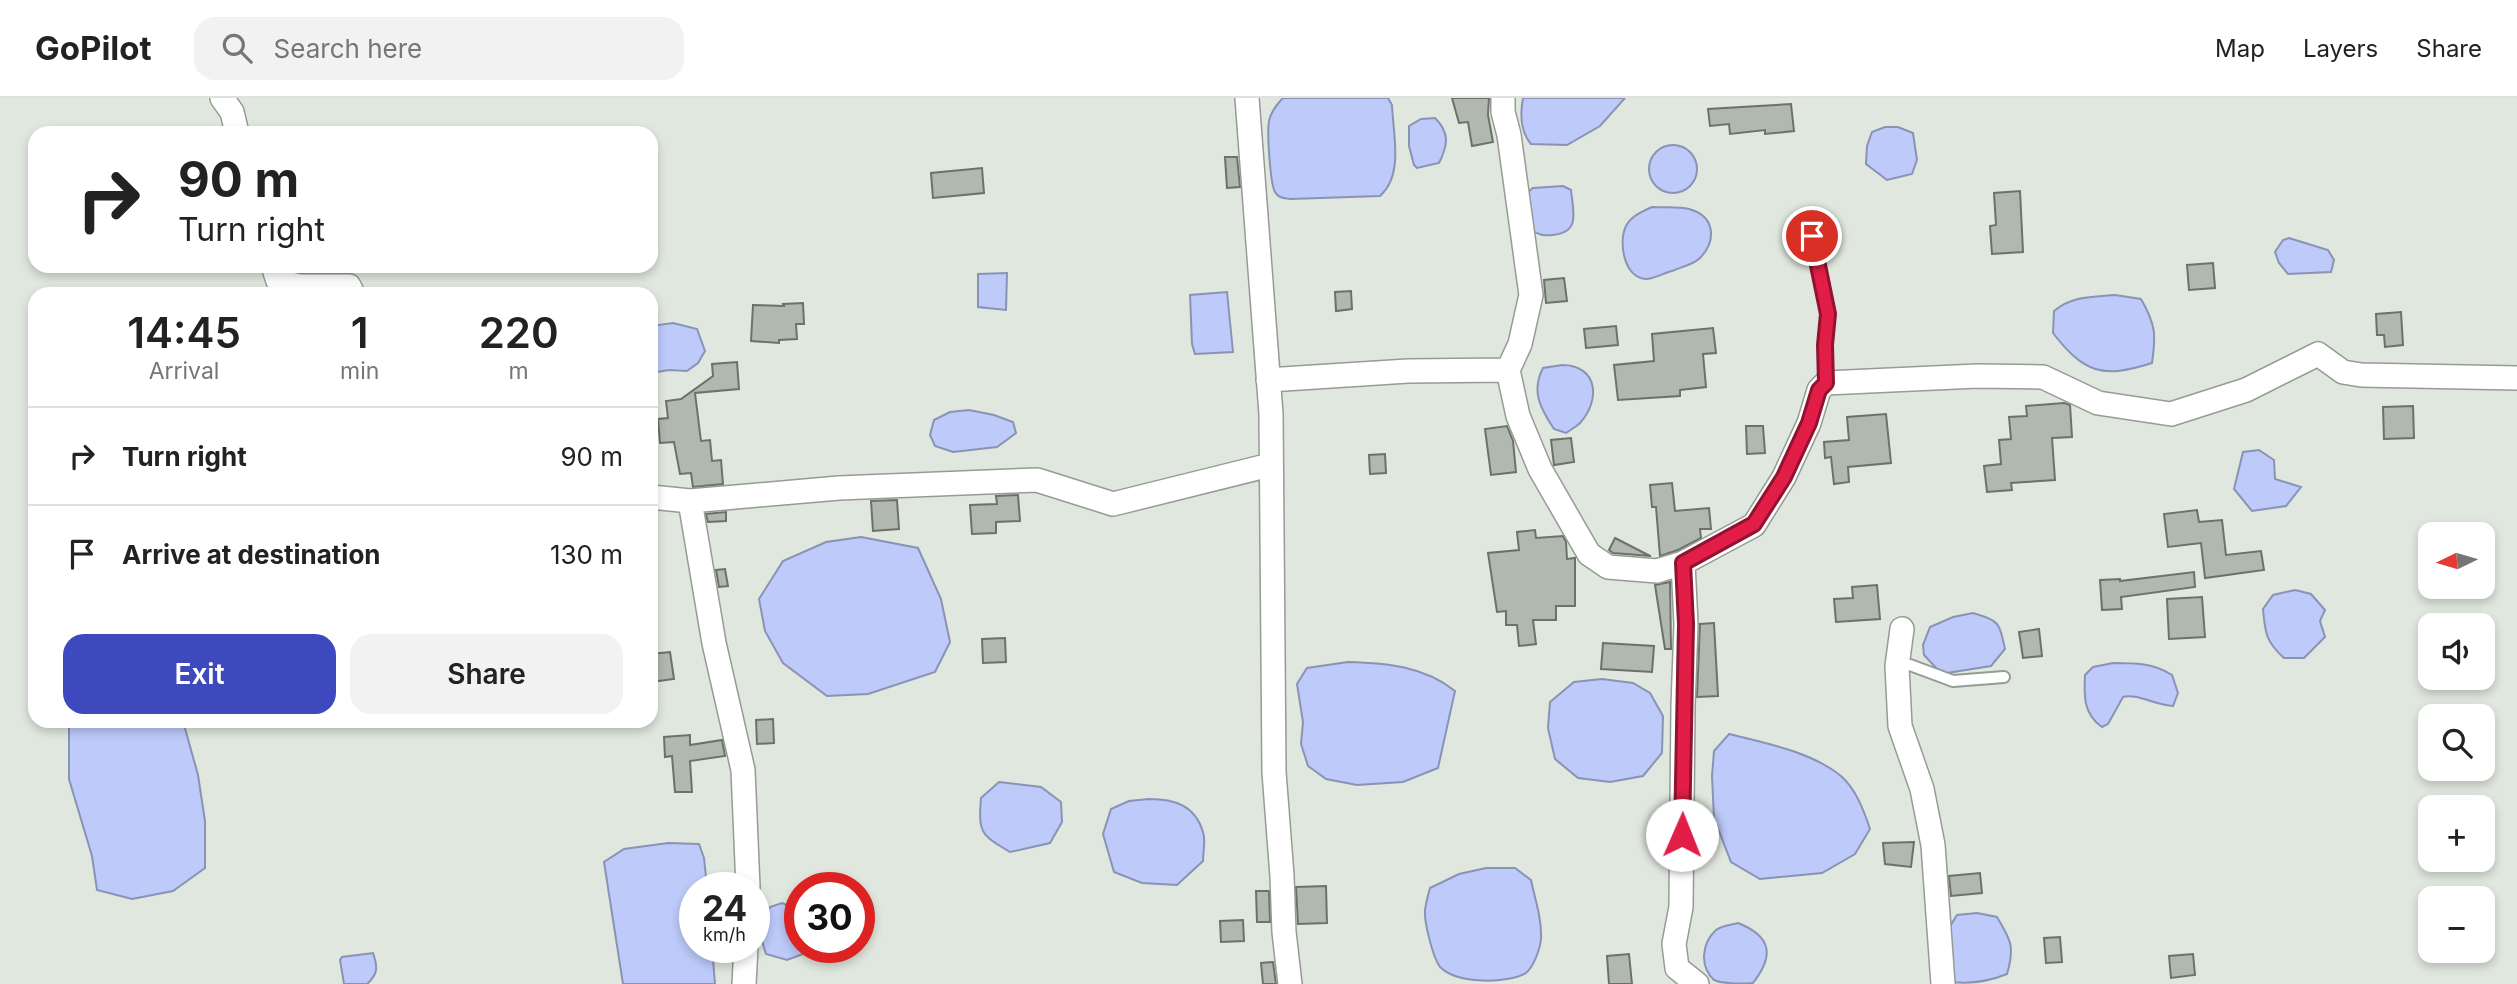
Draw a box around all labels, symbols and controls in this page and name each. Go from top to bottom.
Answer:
search box [194,17,684,80]
text: GoPilot [35,28,152,68]
icon: search [218,29,256,67]
text: Search here [274,33,422,64]
text: Map [2215,34,2265,63]
text: Layers [2303,34,2378,63]
text: Share [2416,34,2482,63]
text: 90 m [178,150,299,209]
icon: right [63,154,154,245]
pin [1782,206,1842,266]
text: Turn right [178,210,325,249]
icon: arrive [1793,217,1831,255]
text: 14:45 [127,307,241,358]
text: 1 [351,307,369,358]
text: 220 [479,307,559,358]
text: Arrival [149,357,219,385]
text: min [340,357,379,385]
text: m [509,357,529,385]
icon: right [63,437,101,475]
text: Turn right [122,441,247,472]
text: 90 m [560,441,623,472]
north arrow [2418,522,2496,598]
map controls [2418,522,2495,963]
icon: arrive [63,535,101,573]
text: Arrive at destination [122,539,381,570]
text: 130 m [550,539,623,570]
button: sound [2418,613,2495,690]
button: Exit [63,634,336,714]
button: Share [350,634,623,714]
button: search [2418,704,2495,781]
button: + [2418,795,2495,872]
position arrow [1645,798,1719,872]
speed limit sign: 30 [784,872,875,963]
button: − [2418,886,2495,963]
text: 24 [702,887,747,929]
text: km/h [703,924,746,945]

